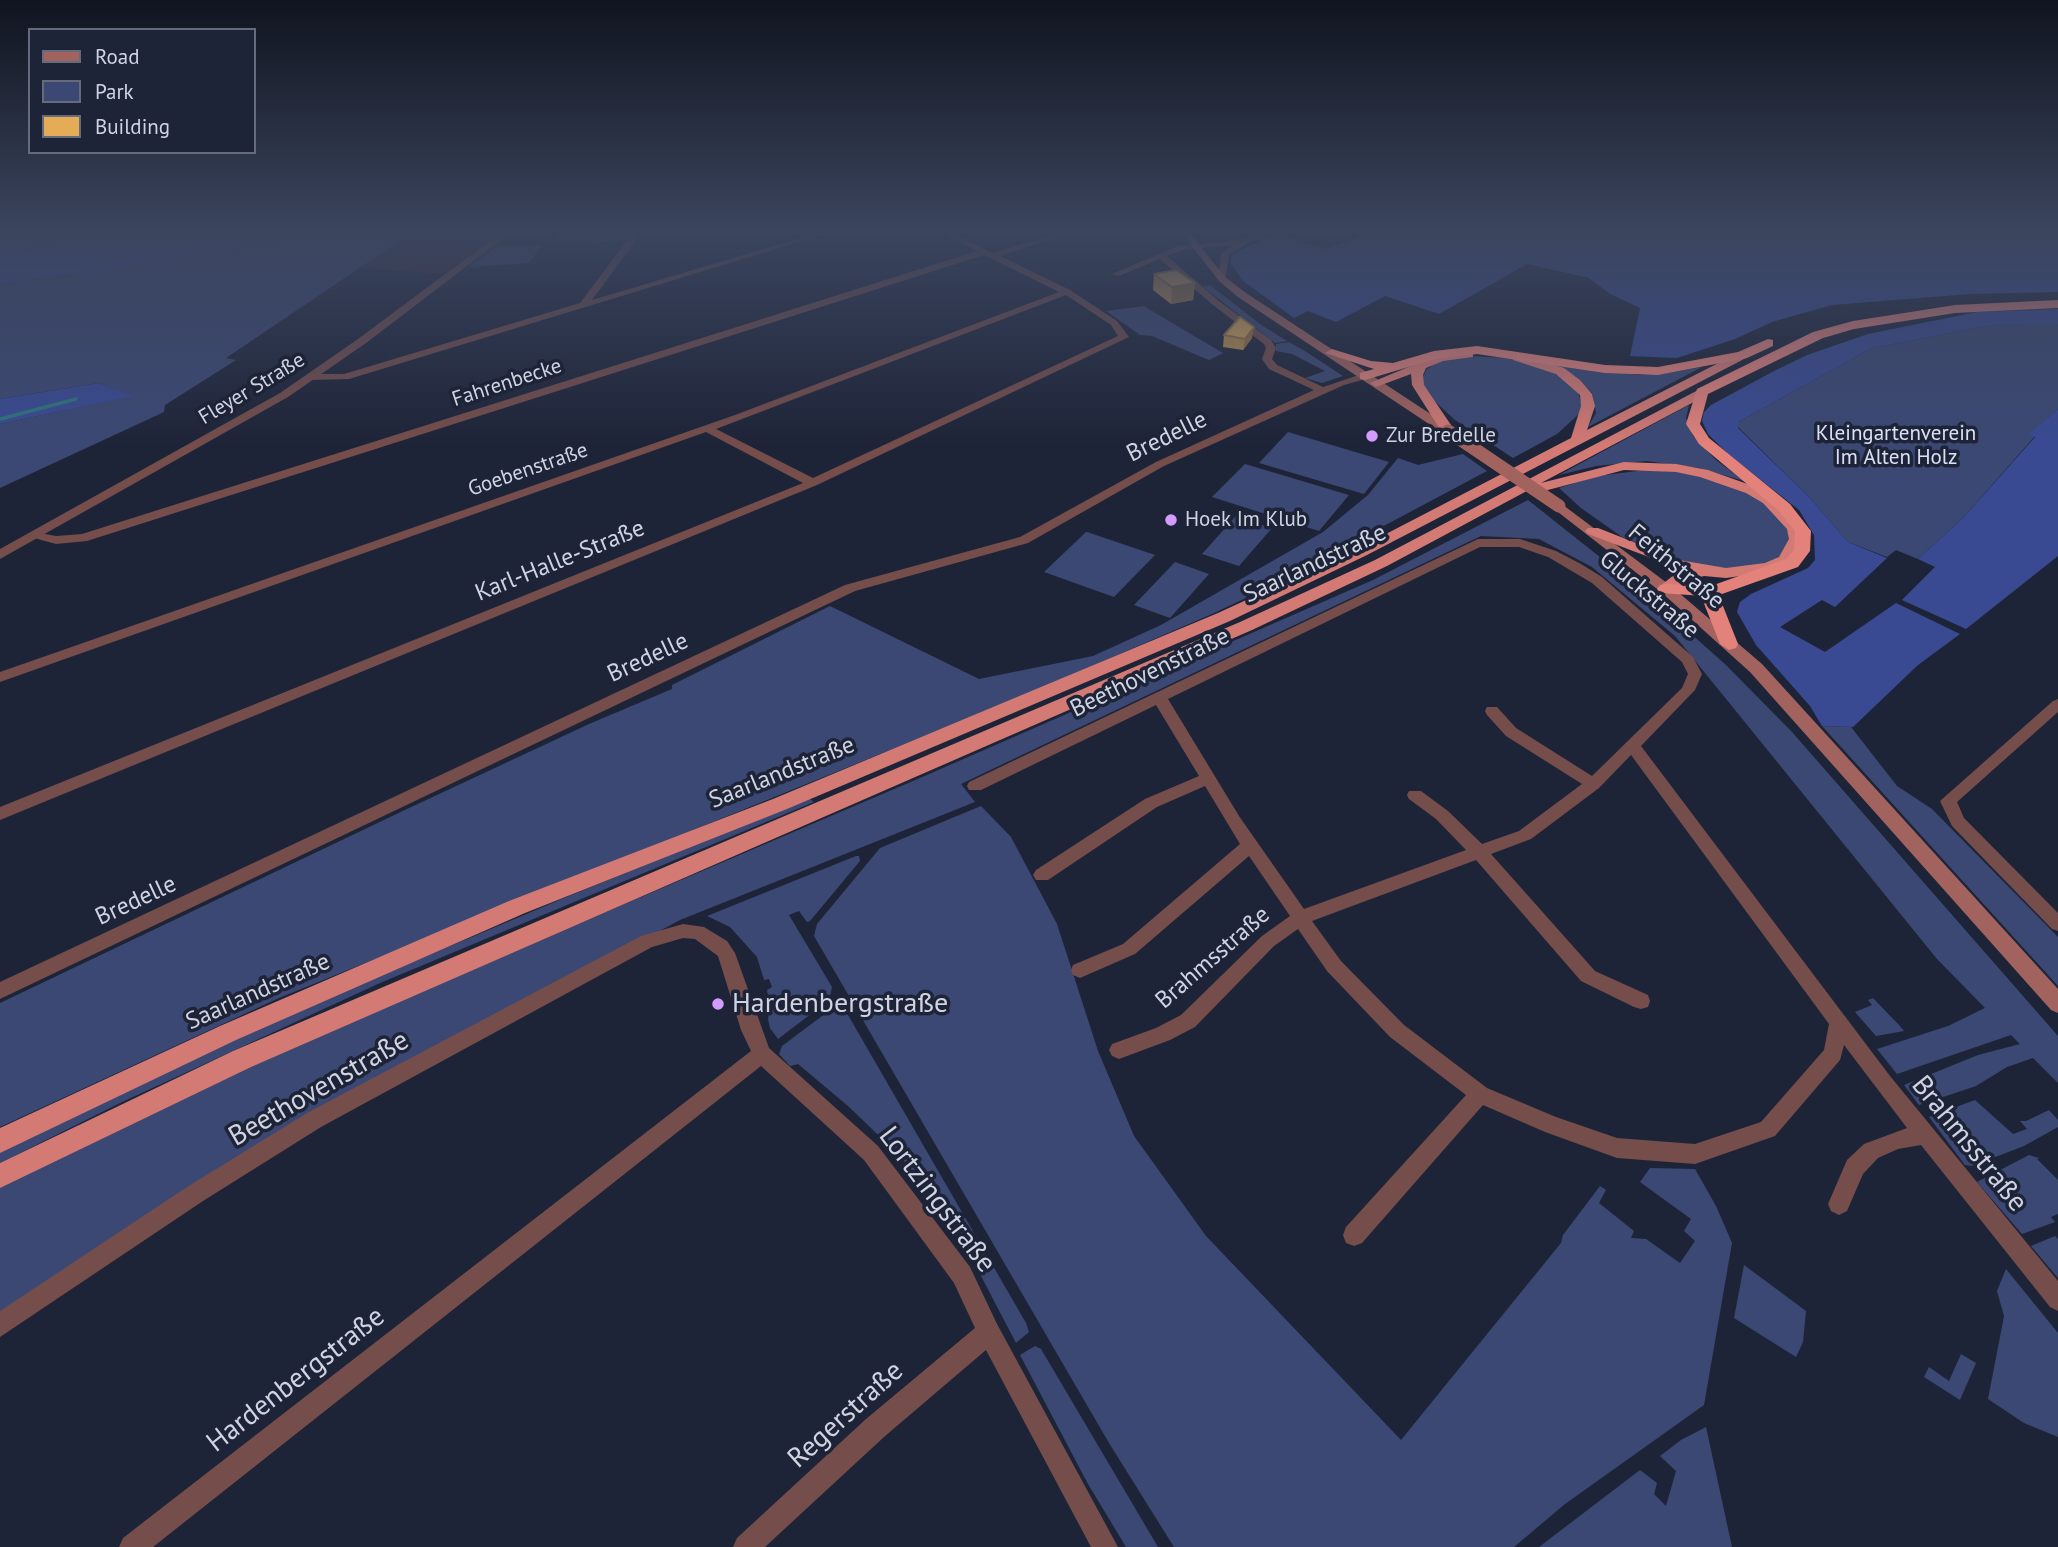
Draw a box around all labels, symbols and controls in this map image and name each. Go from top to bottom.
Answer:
legend [28,28,256,154]
text: Road [95,43,139,70]
text: Park [95,78,134,105]
text: Building [95,113,170,140]
street label: Fleyer Straße [194,348,310,430]
street label: Fahrenbecke [449,353,565,413]
street label: Bredelle [1122,405,1212,469]
park label: Kleingartenverein Im Alten Holz [1816,421,1976,471]
place label: Zur Bredelle [1386,423,1496,449]
marker: Zur Bredelle [1364,428,1380,444]
street label: Goebenstraße [465,438,591,502]
place label: Hoek Im Klub [1185,507,1307,533]
marker: Hoek Im Klub [1163,512,1179,528]
street label: Karl-Halle-Straße [471,514,649,608]
street label: Saarlandstraße [1239,518,1391,610]
street label: Feithstraße [1622,518,1730,616]
street label: Gluckstraße [1593,545,1705,645]
street label: Beethovenstraße [1066,622,1234,724]
street label: Bredelle [603,627,693,689]
street label: Saarlandstraße [705,731,859,815]
street label: Bredelle [91,870,181,932]
street label: Brahmsstraße [1150,901,1276,1015]
street label: Saarlandstraße [182,947,334,1037]
place label: Hardenbergstraße [732,987,948,1021]
marker: Hardenbergstraße [710,996,726,1012]
street label: Beethovenstraße [223,1024,415,1154]
street label: Brahmsstraße [1904,1069,2034,1219]
street label: Lortzingstraße [871,1121,1003,1279]
street label: Hardenbergstraße [200,1300,392,1460]
street label: Regerstraße [781,1355,911,1475]

